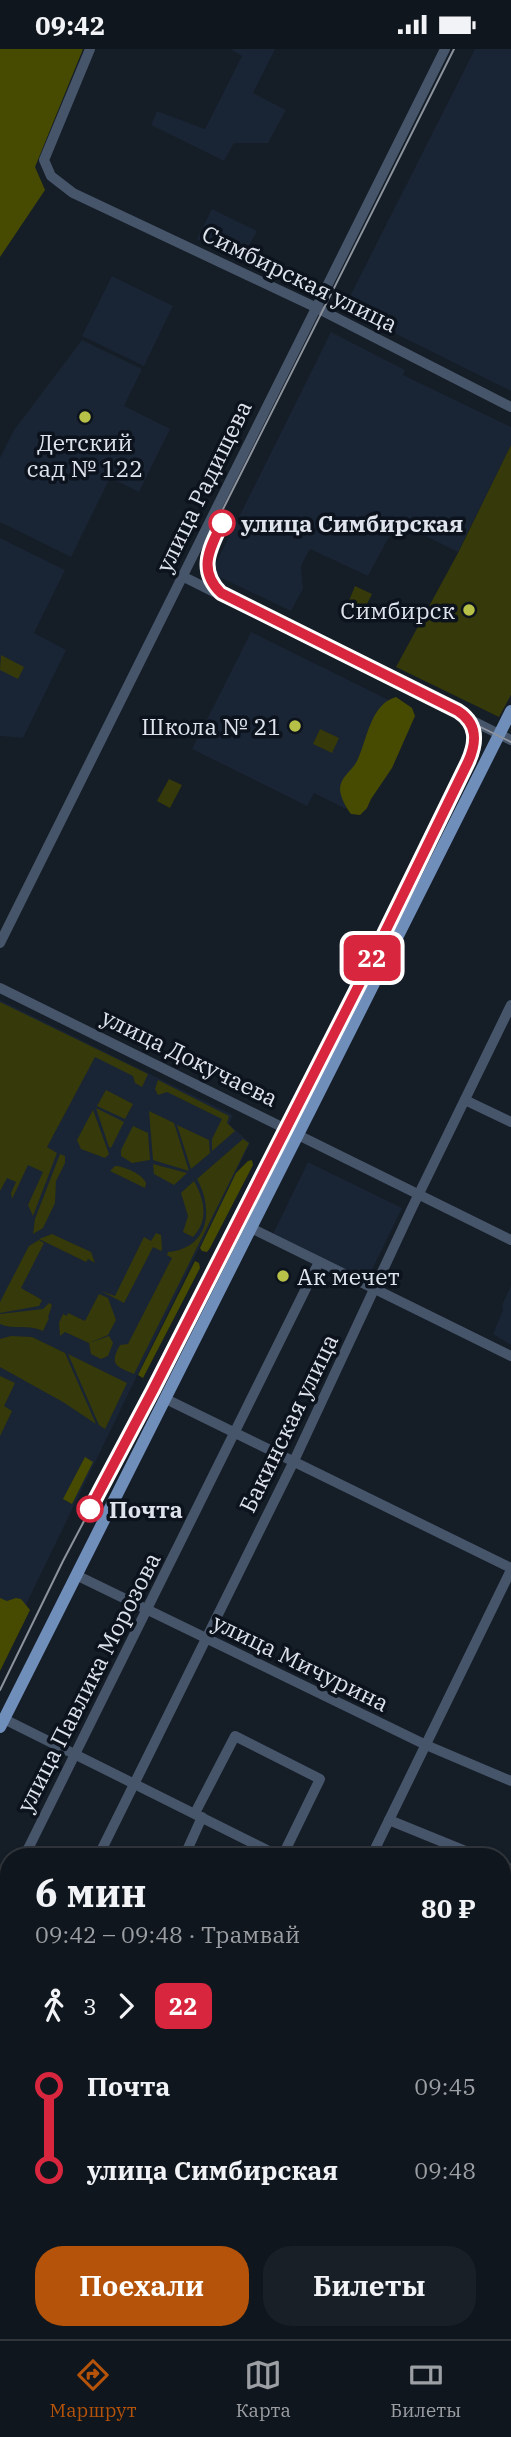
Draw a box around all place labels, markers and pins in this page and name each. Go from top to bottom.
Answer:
marker: Детский сад № 122 [77,409,93,425]
place label: Детский сад № 122 [27,427,143,483]
place label: улица Симбирская [240,508,463,538]
marker: улица Симбирская [209,510,235,536]
place label: Симбирск [340,595,456,625]
marker: Симбирск [461,602,477,618]
place label: Школа № 21 [141,711,281,741]
marker: Школа № 21 [287,718,303,734]
place label: Ак мечет [297,1261,400,1291]
marker: Ак мечет [275,1268,291,1284]
place label: Почта [109,1494,183,1524]
marker: Почта [77,1496,103,1522]

